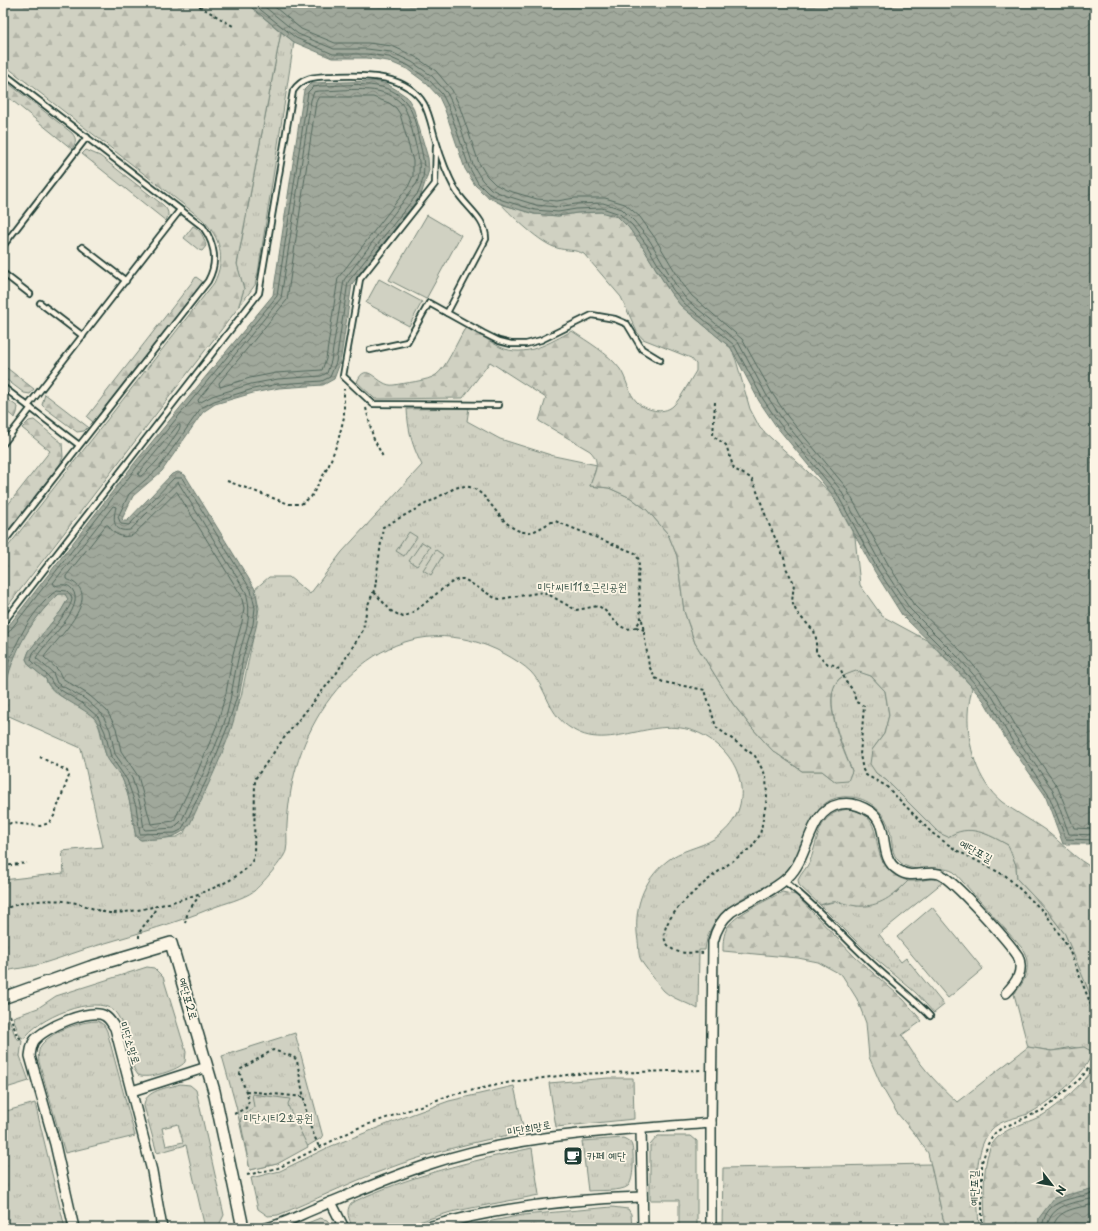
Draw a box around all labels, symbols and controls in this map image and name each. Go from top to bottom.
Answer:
park label: 미단씨티11호근린공원 [537,578,627,595]
street label: 예단포길 [957,835,996,866]
street label: 예단포2로 [174,976,203,1022]
street label: 미단소망로 [116,1019,145,1067]
park label: 미단시티2호공원 [243,1109,313,1126]
street label: 미단희망로 [506,1115,552,1140]
cafe icon: 카페 예단 [562,1145,584,1167]
place label: 카페 예단 [587,1147,626,1164]
north arrow [1032,1165,1072,1205]
street label: 예단포길 [965,1170,982,1206]
text: N [1051,1182,1071,1199]

